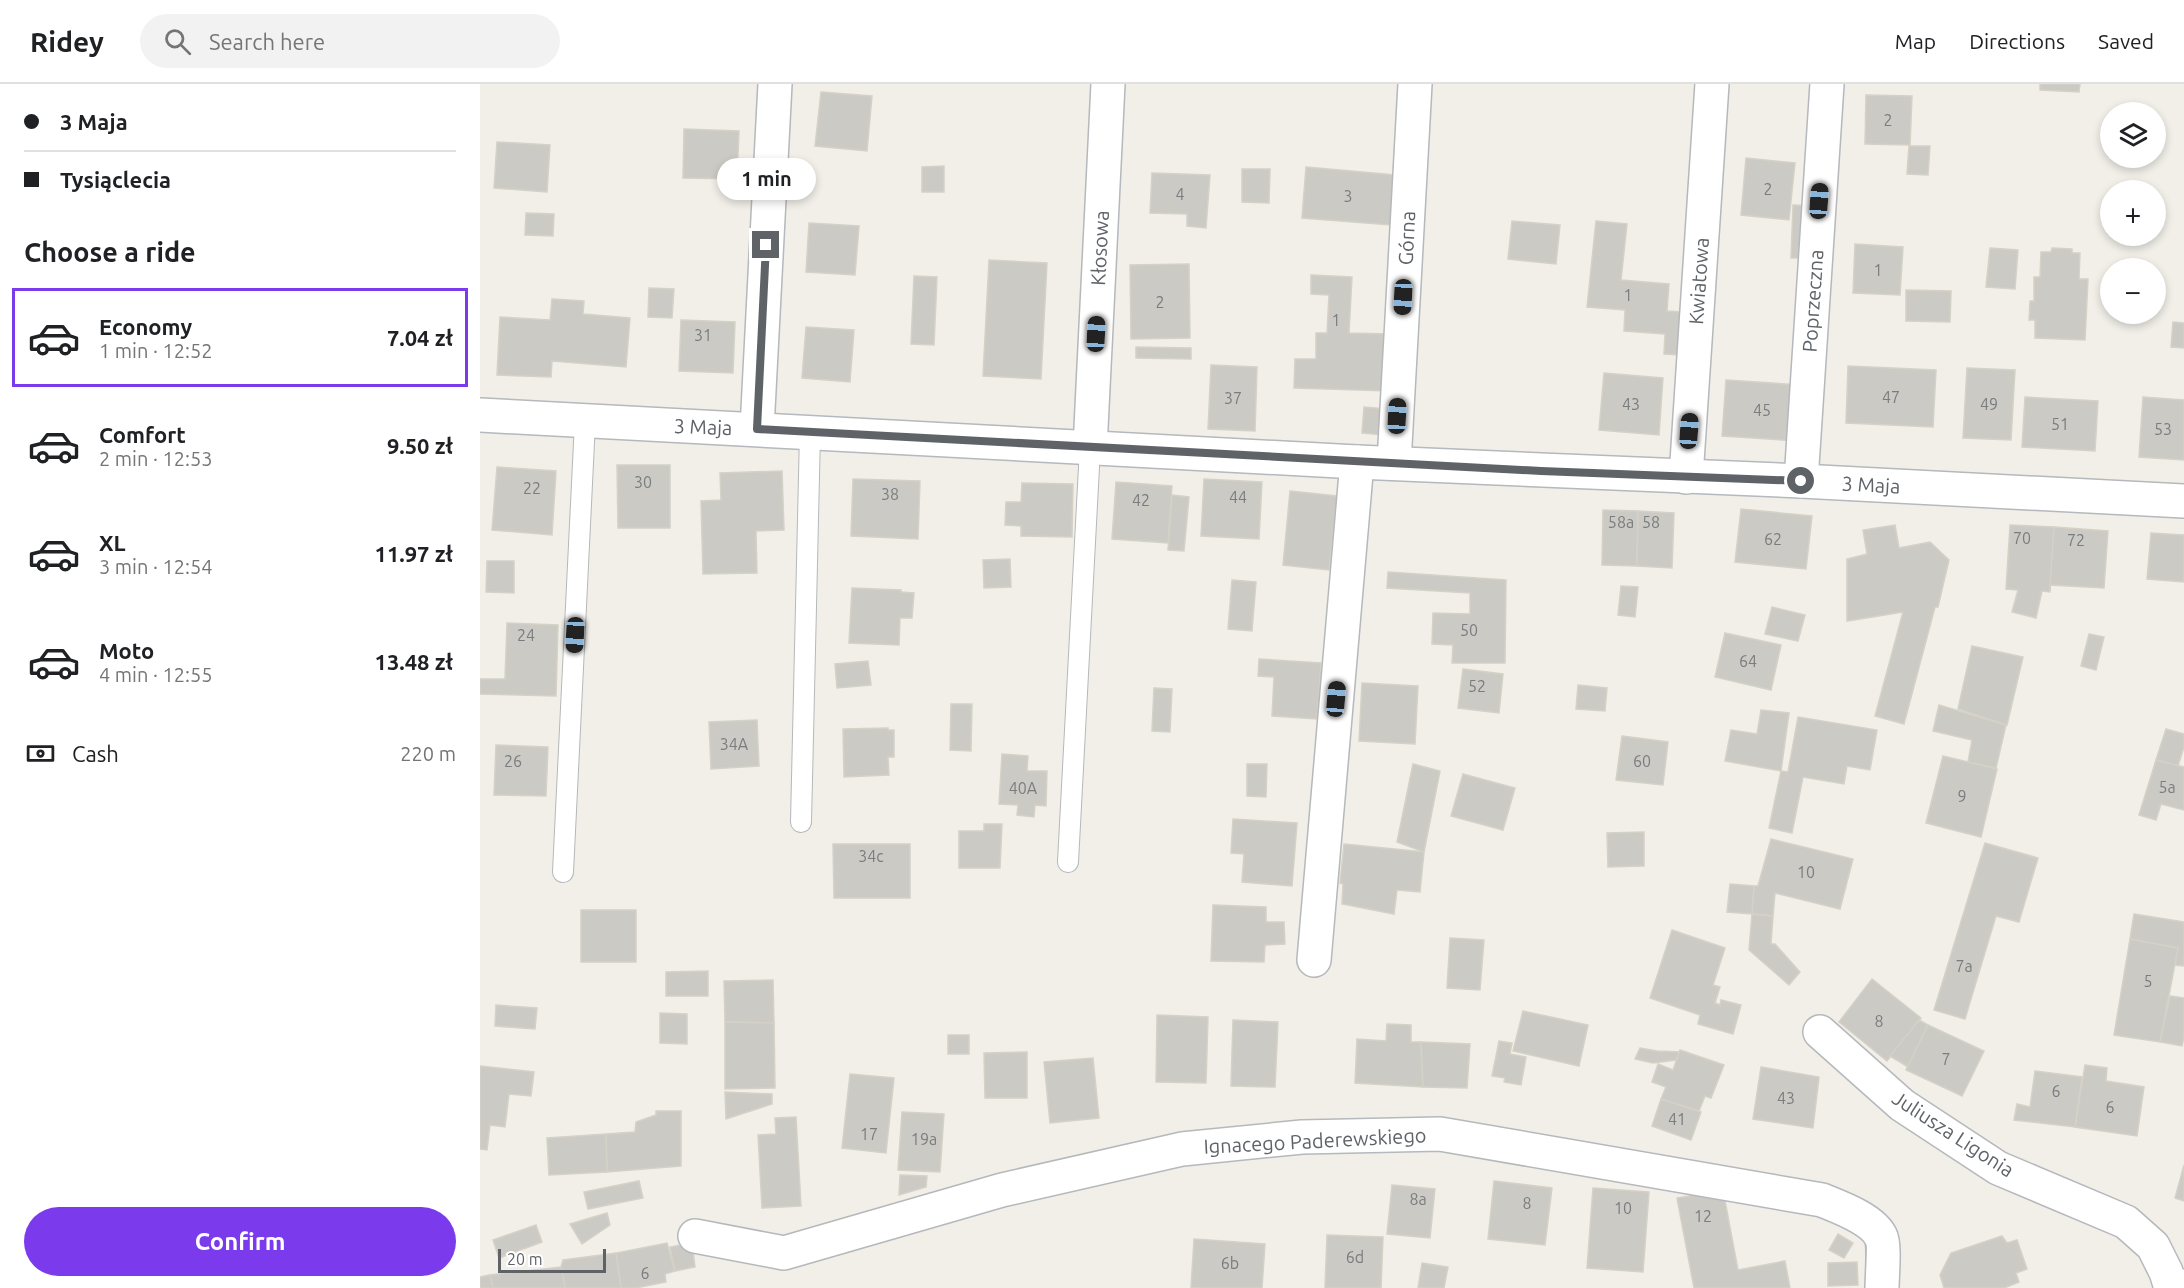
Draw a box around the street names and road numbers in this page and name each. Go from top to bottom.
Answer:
street label: Kłosowa [1086,210,1113,286]
street label: Górna [1394,210,1419,266]
street label: Kwiatowa [1684,237,1713,325]
street label: Poprzeczna [1797,249,1828,353]
street label: 3 Maja [673,414,733,439]
street label: 3 Maja [1841,471,1901,498]
street label: Juliusza Ligonia [1888,1086,2018,1181]
street label: Ignacego Paderewskiego [1203,1123,1427,1158]

